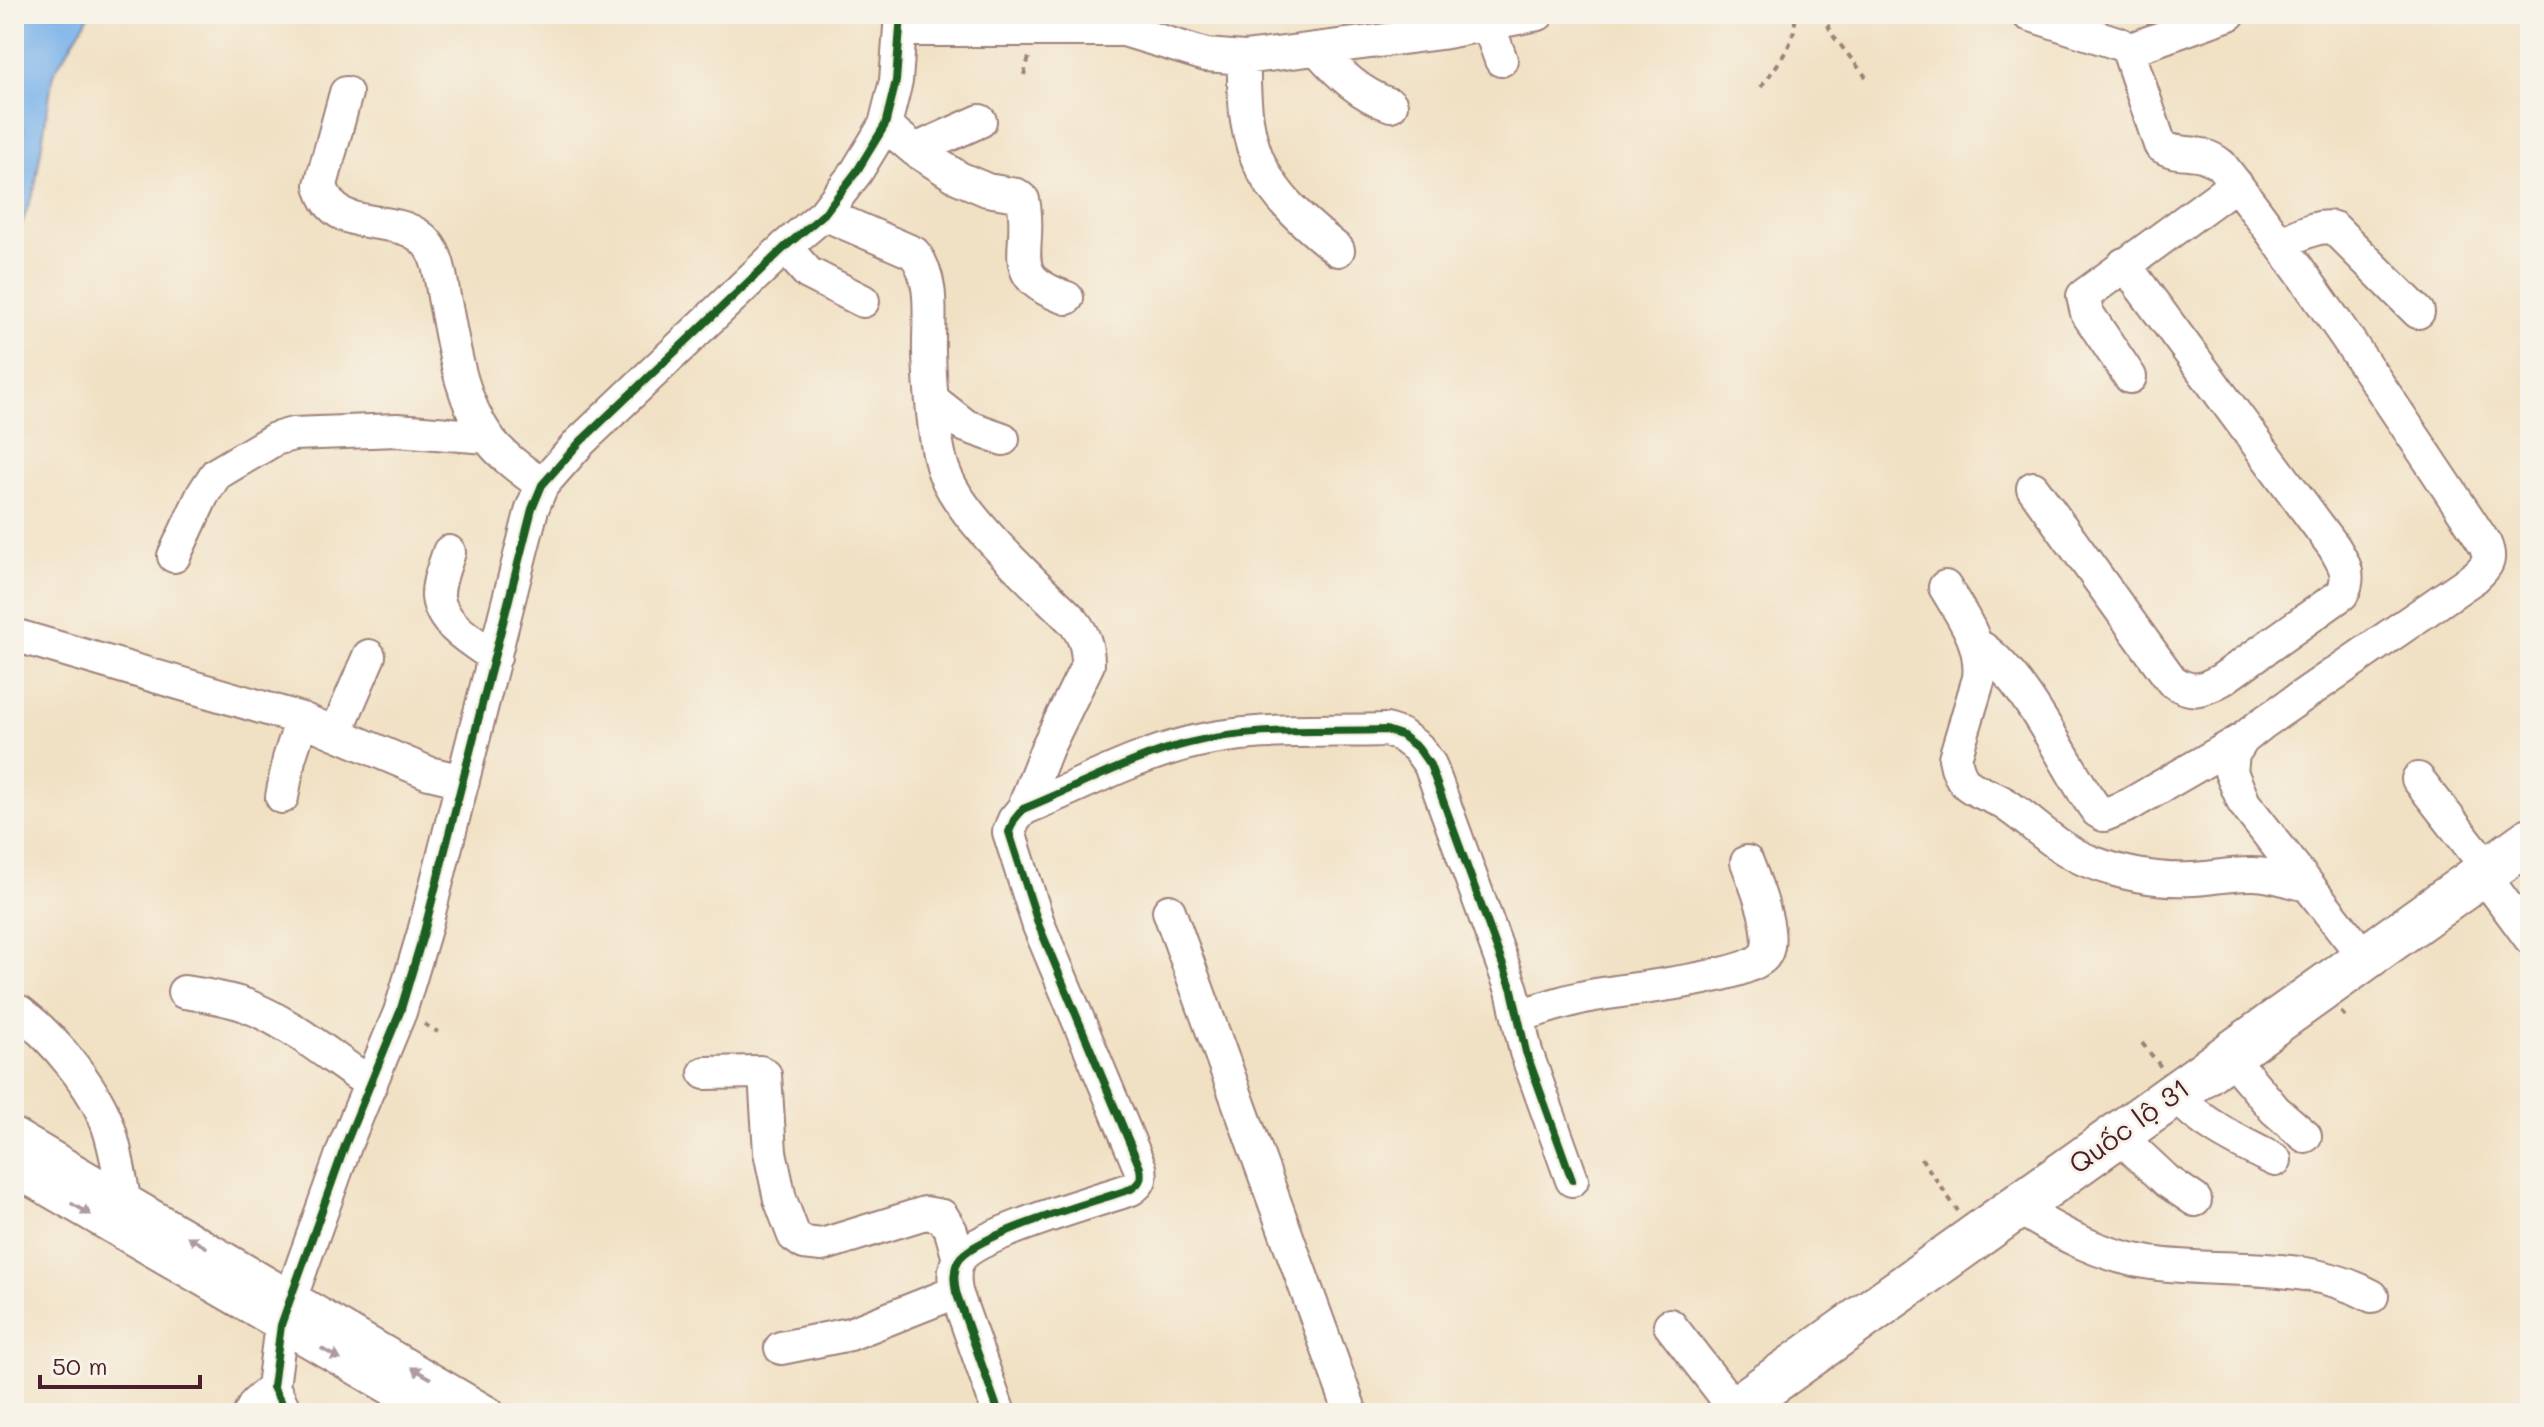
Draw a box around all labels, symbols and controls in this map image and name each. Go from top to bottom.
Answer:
street label: Quốc lộ 31 [2061,1069,2196,1181]
one-way arrow [70,1202,93,1216]
one-way arrow [186,1235,208,1249]
scale bar [40,1339,200,1389]
one-way arrow [320,1347,342,1361]
text: 50 m [52,1350,108,1381]
one-way arrow [410,1367,432,1381]

